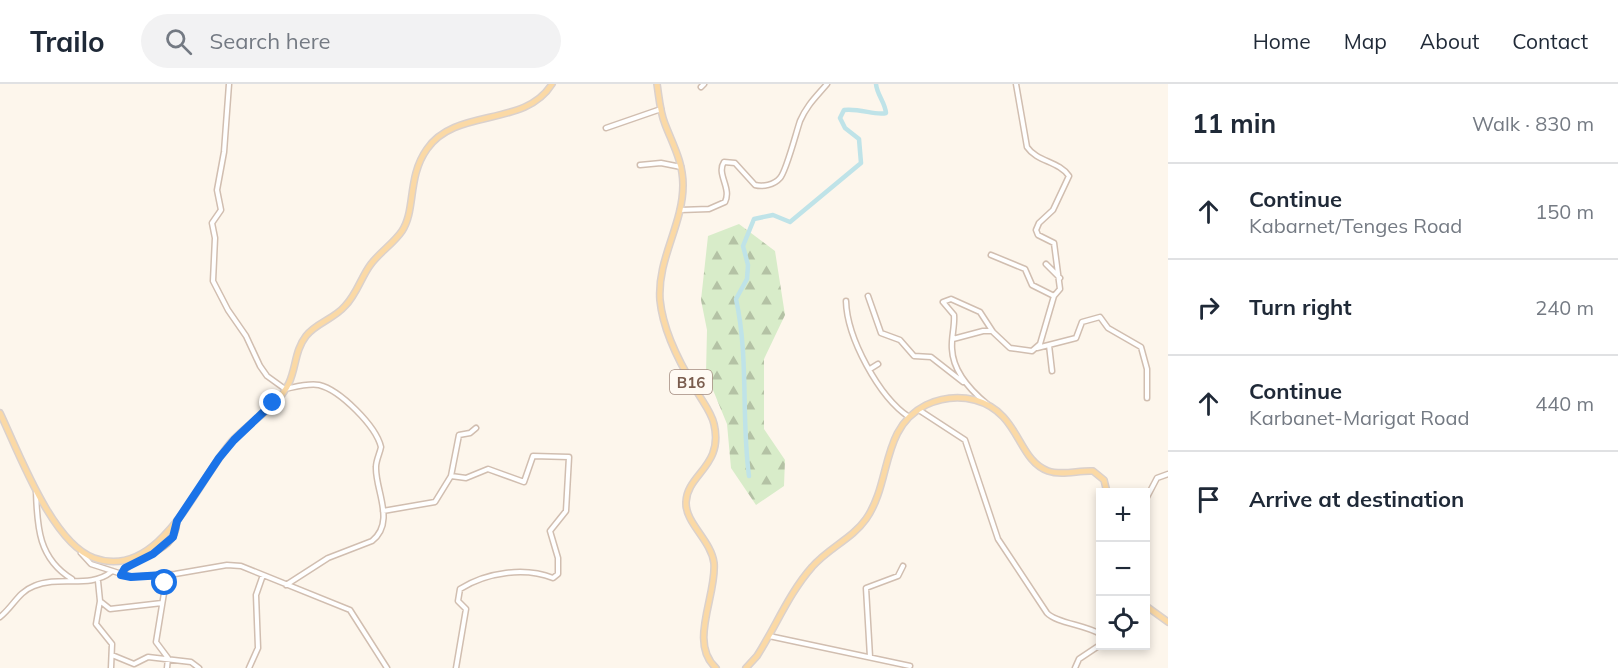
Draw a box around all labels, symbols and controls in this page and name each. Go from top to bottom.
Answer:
search box [141,14,561,68]
text: Trailo [30,24,105,59]
icon: search [162,25,195,58]
text: Search here [210,27,331,55]
text: Home [1253,28,1311,54]
text: Map [1344,28,1387,54]
text: About [1420,28,1479,54]
text: Contact [1512,28,1588,54]
text: 11 min [1192,107,1276,140]
text: Walk · 830 m [1472,111,1594,136]
text: Continue [1249,185,1342,213]
icon: ahead [1192,195,1225,228]
text: 150 m [1535,199,1594,224]
text: Kabarnet/Tenges Road [1249,213,1462,238]
icon: right [1192,291,1225,324]
text: Turn right [1249,293,1352,321]
text: 240 m [1535,295,1594,320]
road number: B16 [670,370,712,394]
text: Continue [1249,377,1342,405]
icon: ahead [1192,387,1225,420]
route end [259,389,285,415]
text: 440 m [1535,391,1594,416]
text: Karbanet-Marigat Road [1249,405,1469,430]
icon: arrive [1192,483,1225,516]
text: Arrive at destination [1249,485,1464,513]
map controls [1096,488,1150,650]
button: + [1096,488,1150,542]
button: − [1096,542,1150,596]
route start [151,569,177,595]
button: locate [1096,596,1150,650]

